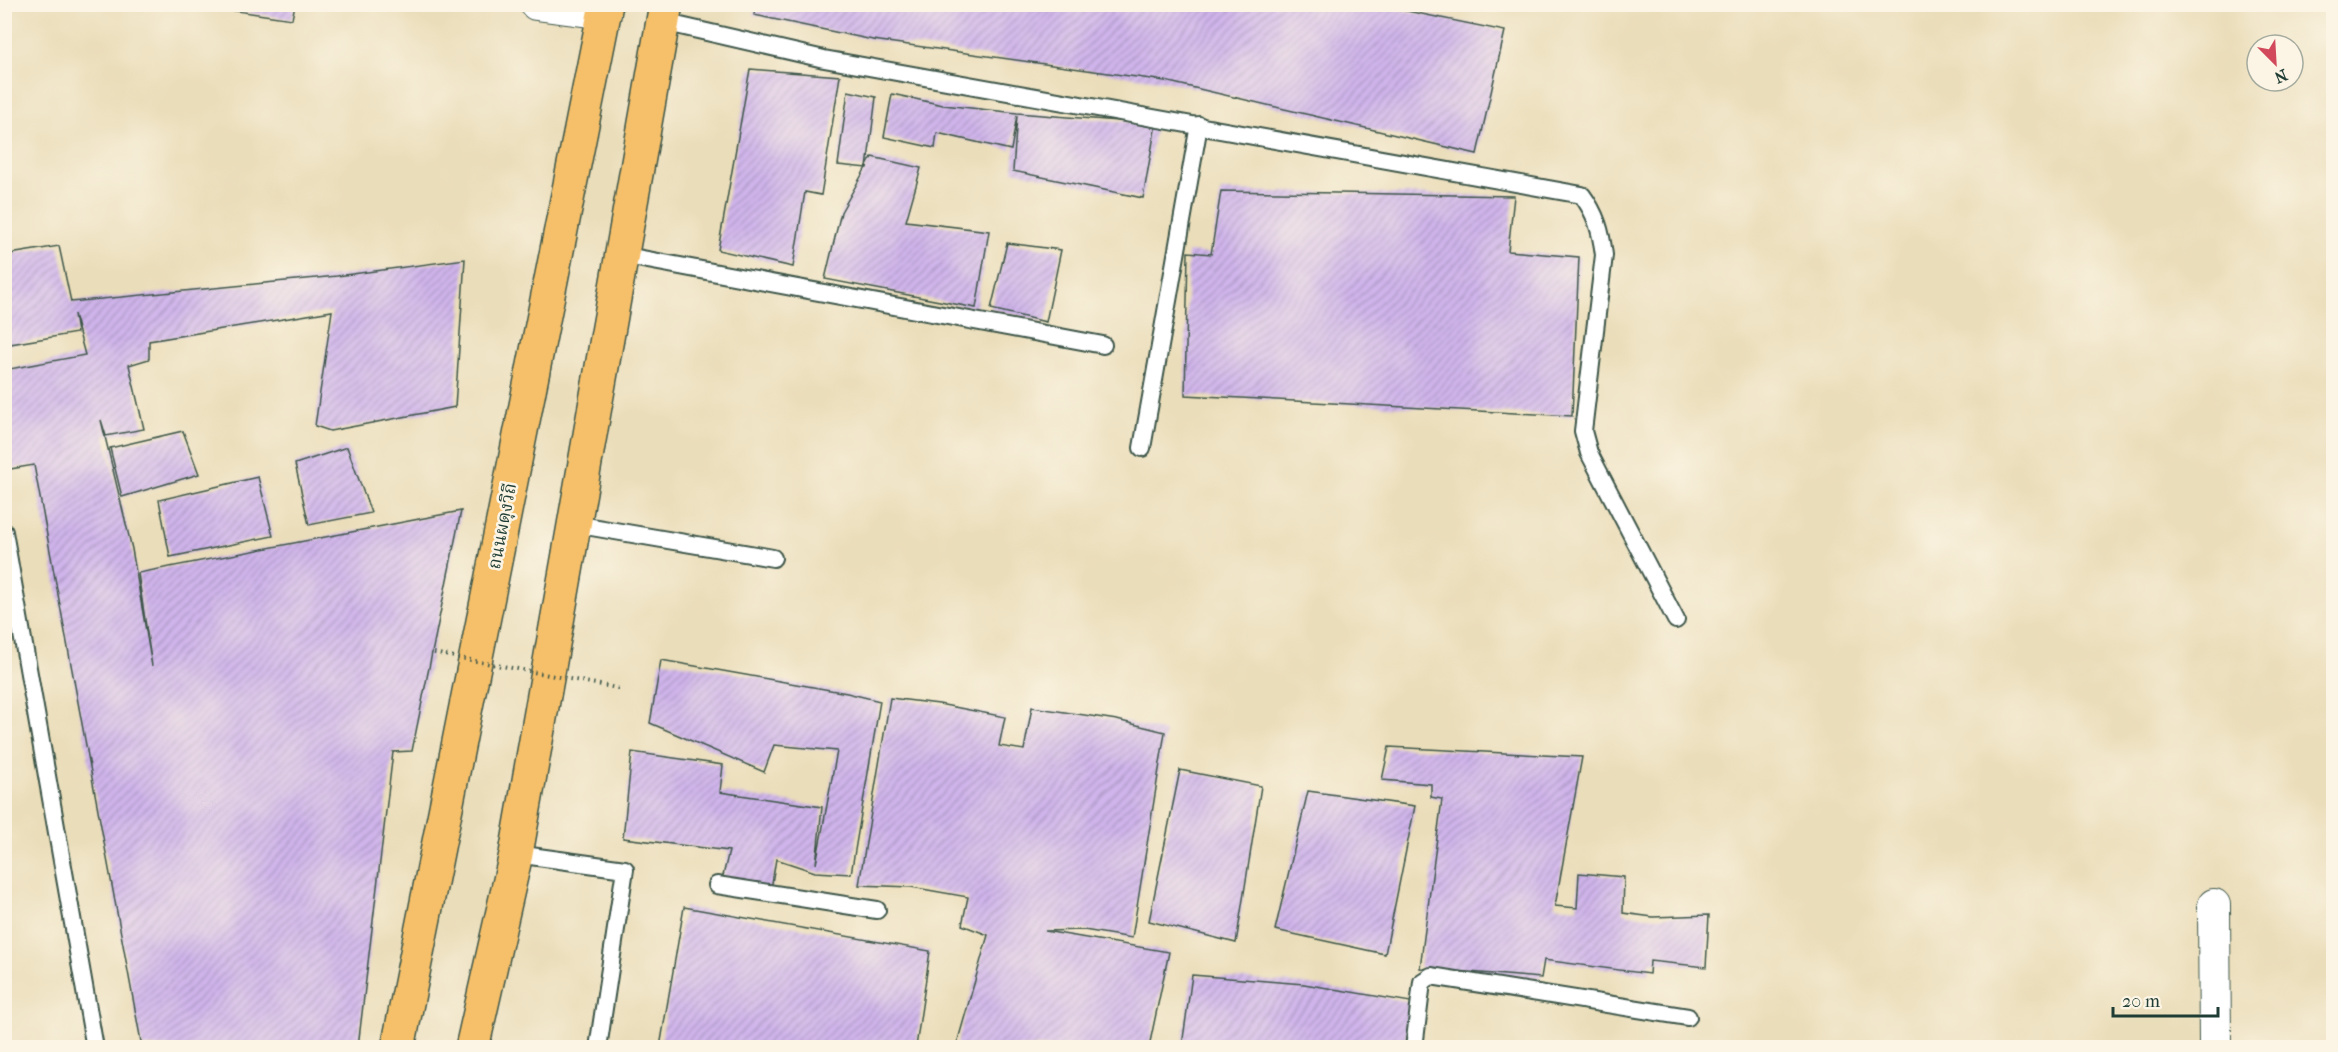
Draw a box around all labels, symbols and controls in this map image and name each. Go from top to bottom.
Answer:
north arrow [2245,33,2305,93]
text: N [2271,65,2290,88]
street label: ถนนผดุงวิถี [484,481,522,571]
scale bar [2113,980,2218,1018]
text: 20 m [2122,991,2160,1012]

